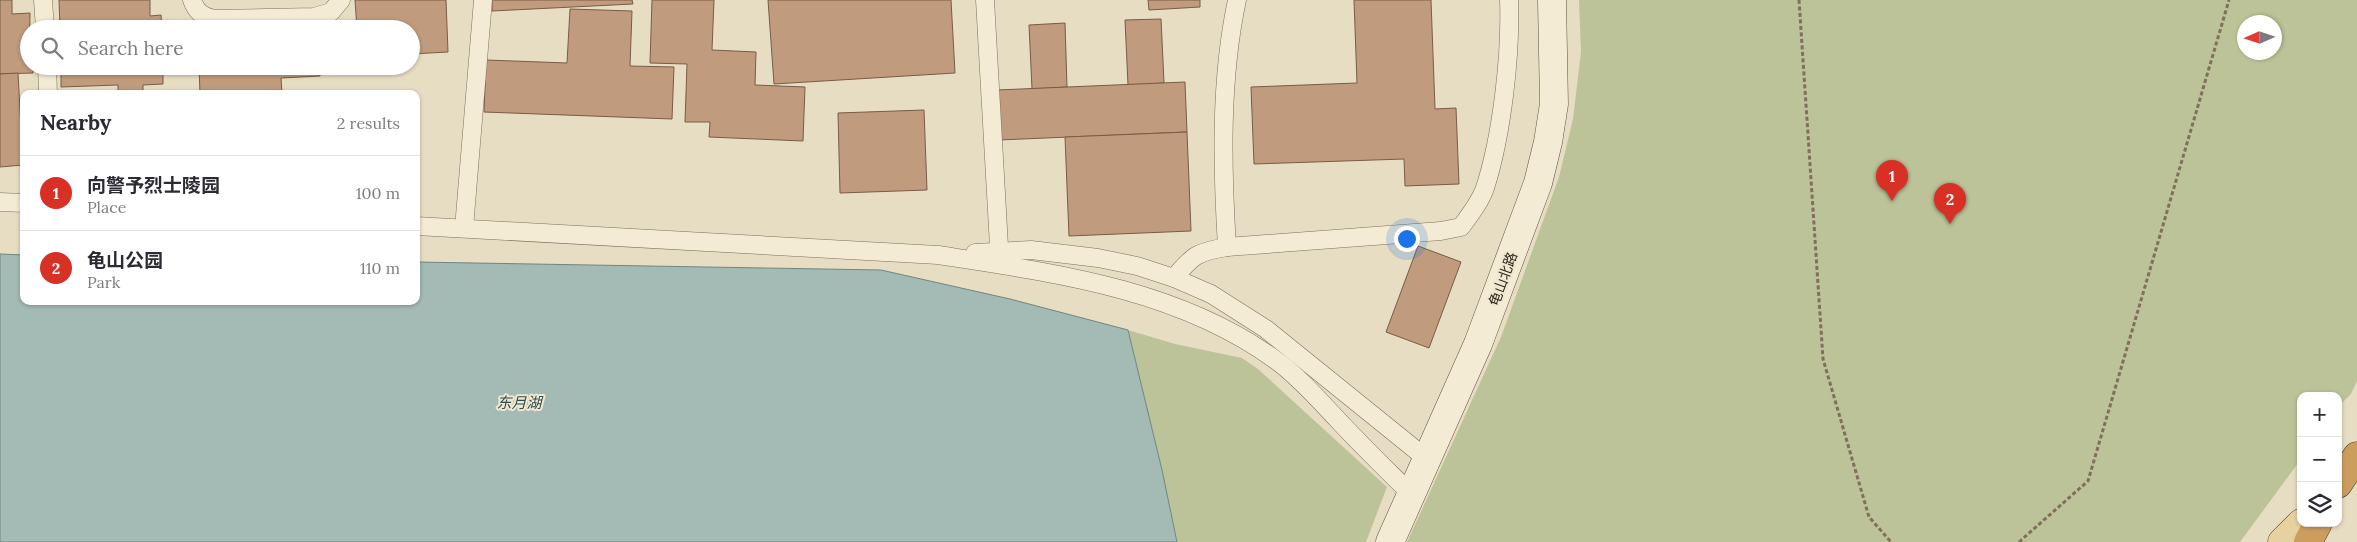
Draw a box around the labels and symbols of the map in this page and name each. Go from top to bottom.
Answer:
north arrow [2237,15,2282,60]
pin: 1 [1876,160,1908,201]
pin: 2 [1934,183,1966,224]
your location [1394,226,1420,252]
street label: 龟山北路 [1485,250,1521,308]
water label: 东月湖 [496,393,543,412]

